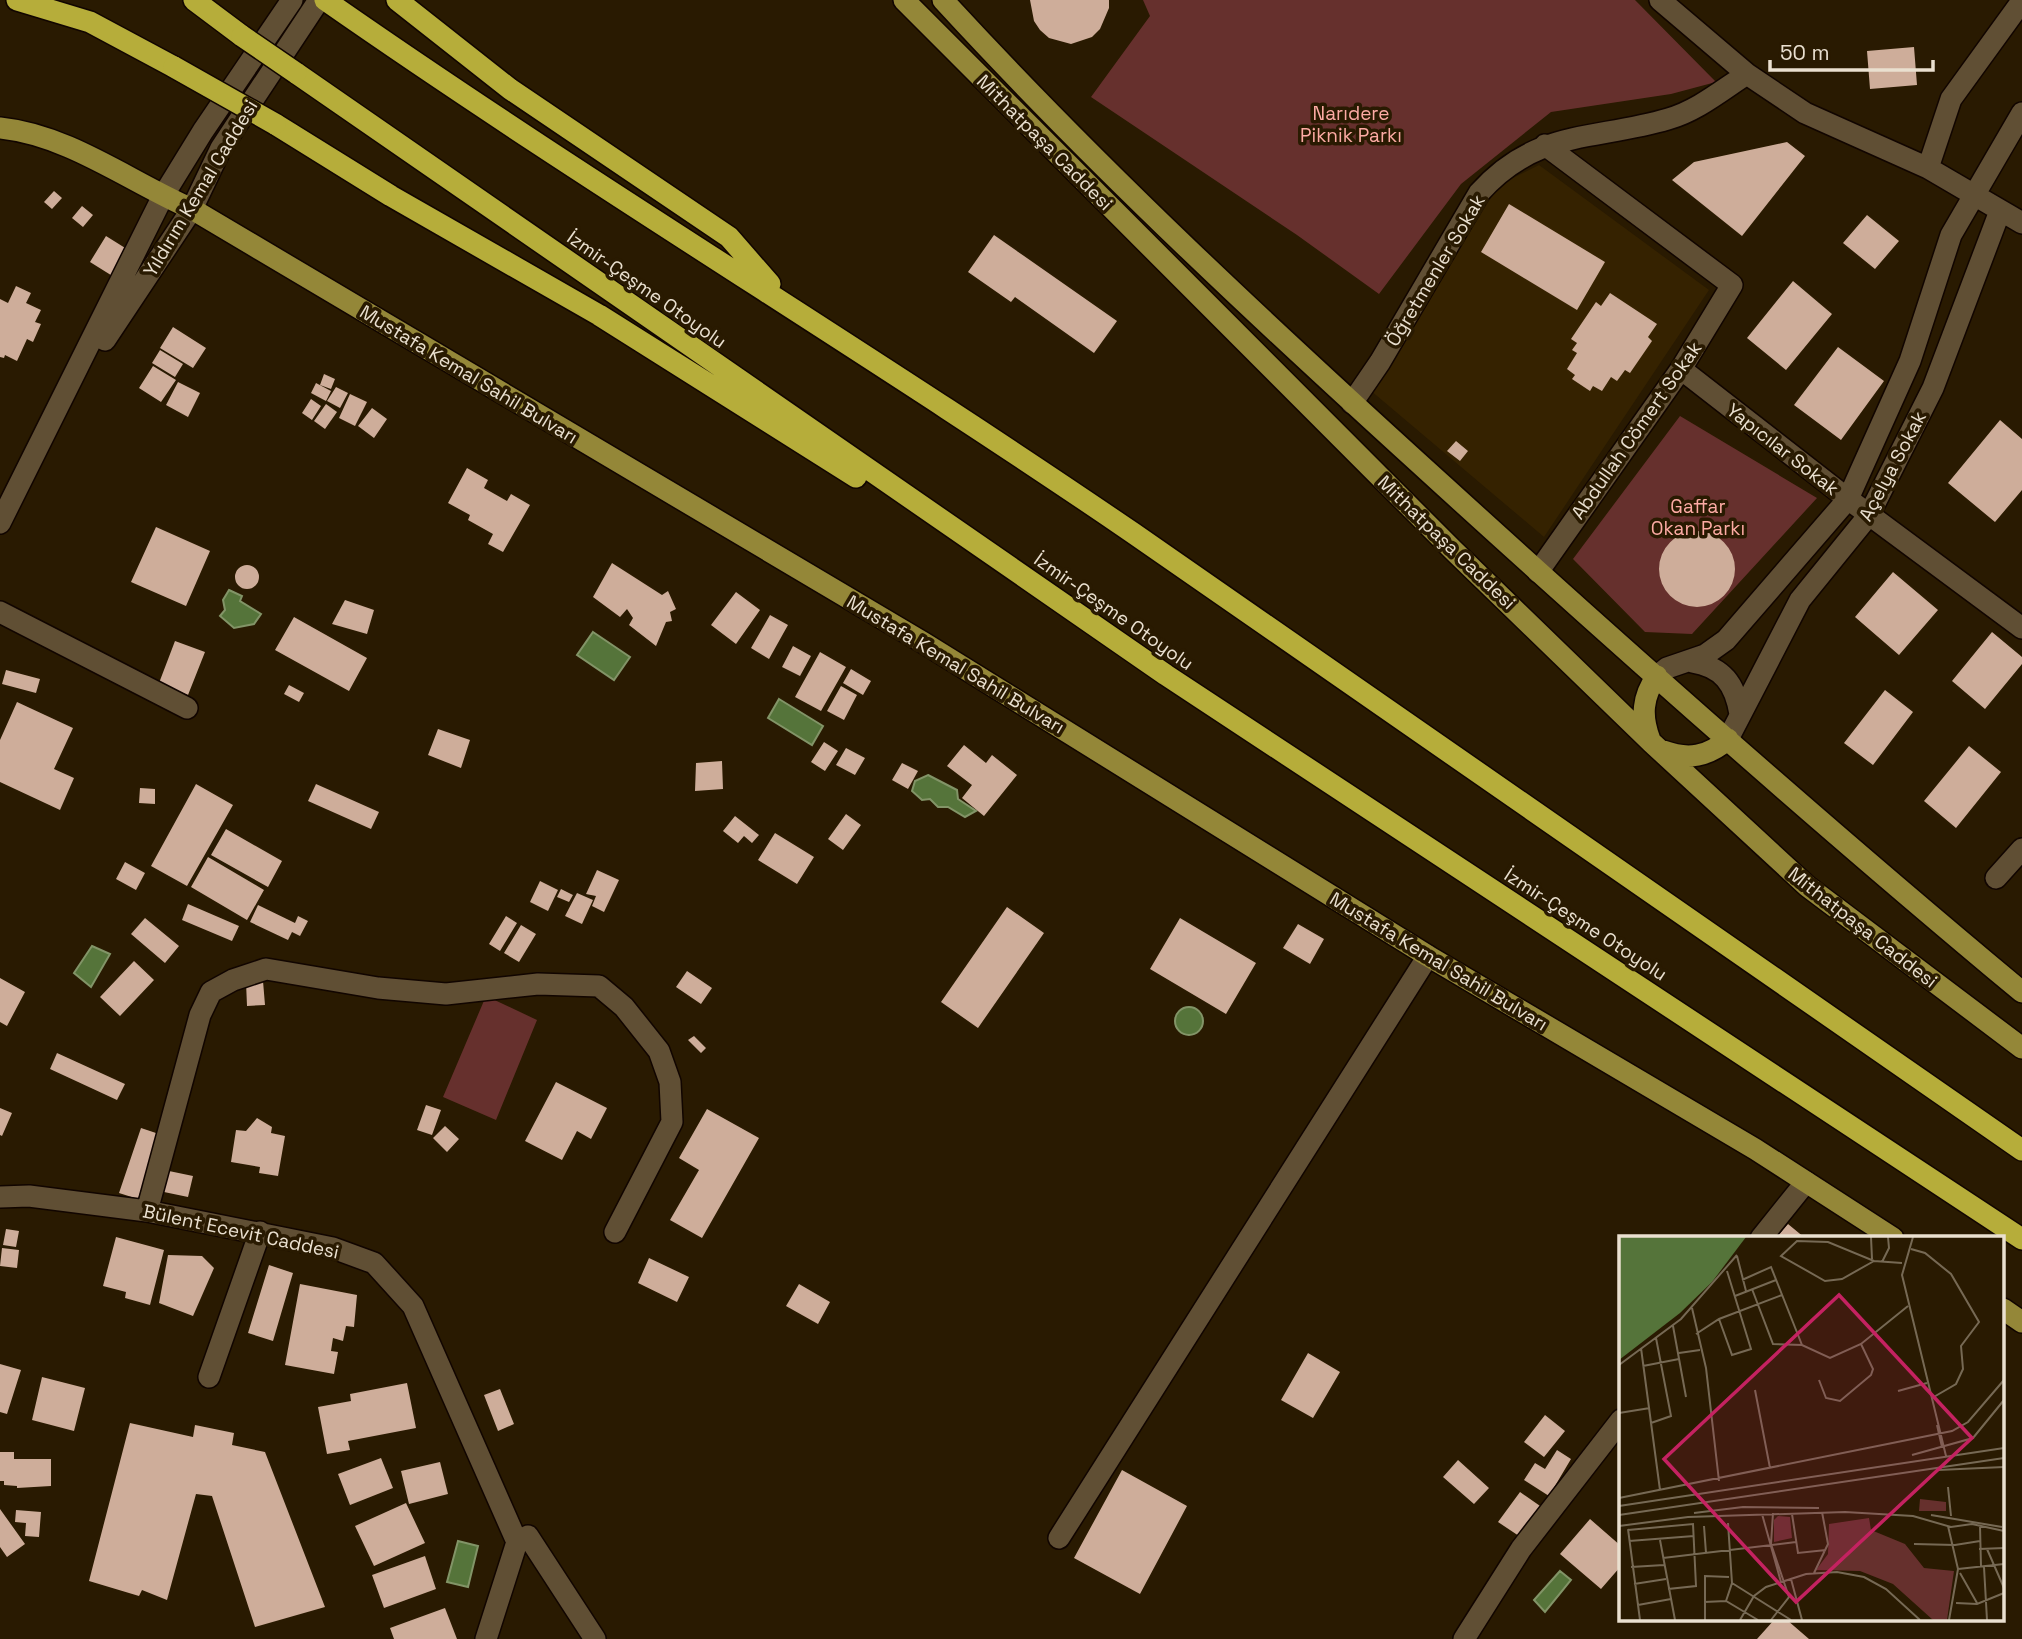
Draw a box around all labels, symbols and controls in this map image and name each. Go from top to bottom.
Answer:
scale bar [1770,28,1933,72]
text: 50 m [1780,39,1830,66]
street label: Mithatpaşa Caddesi [971,69,1118,216]
street label: Yıldırım Kemal Caddesi [138,95,263,281]
park label: Narıdere Piknik Parkı [1300,101,1402,148]
street label: Öğretmenler Sokak [1380,190,1491,351]
street label: İzmir-Çeşme Otoyolu [562,225,731,354]
street label: Mustafa Kemal Sahil Bulvarı [355,299,582,450]
street label: Abdullah Cömert Sokak [1565,336,1707,524]
street label: Yapıcılar Sokak [1721,398,1844,501]
street label: Açelya Sokak [1853,407,1932,526]
street label: Mithatpaşa Caddesi [1372,470,1521,615]
park label: Gaffar Okan Parkı [1651,494,1745,541]
street label: İzmir-Çeşme Otoyolu [1029,547,1198,676]
street label: Mustafa Kemal Sahil Bulvarı [842,589,1069,740]
street label: Mithatpaşa Caddesi [1783,861,1942,993]
street label: İzmir-Çeşme Otoyolu [1500,862,1672,986]
street label: Mustafa Kemal Sahil Bulvarı [1325,886,1552,1037]
street label: Bülent Ecevit Caddesi [141,1198,341,1264]
inset map [1619,1236,2004,1622]

